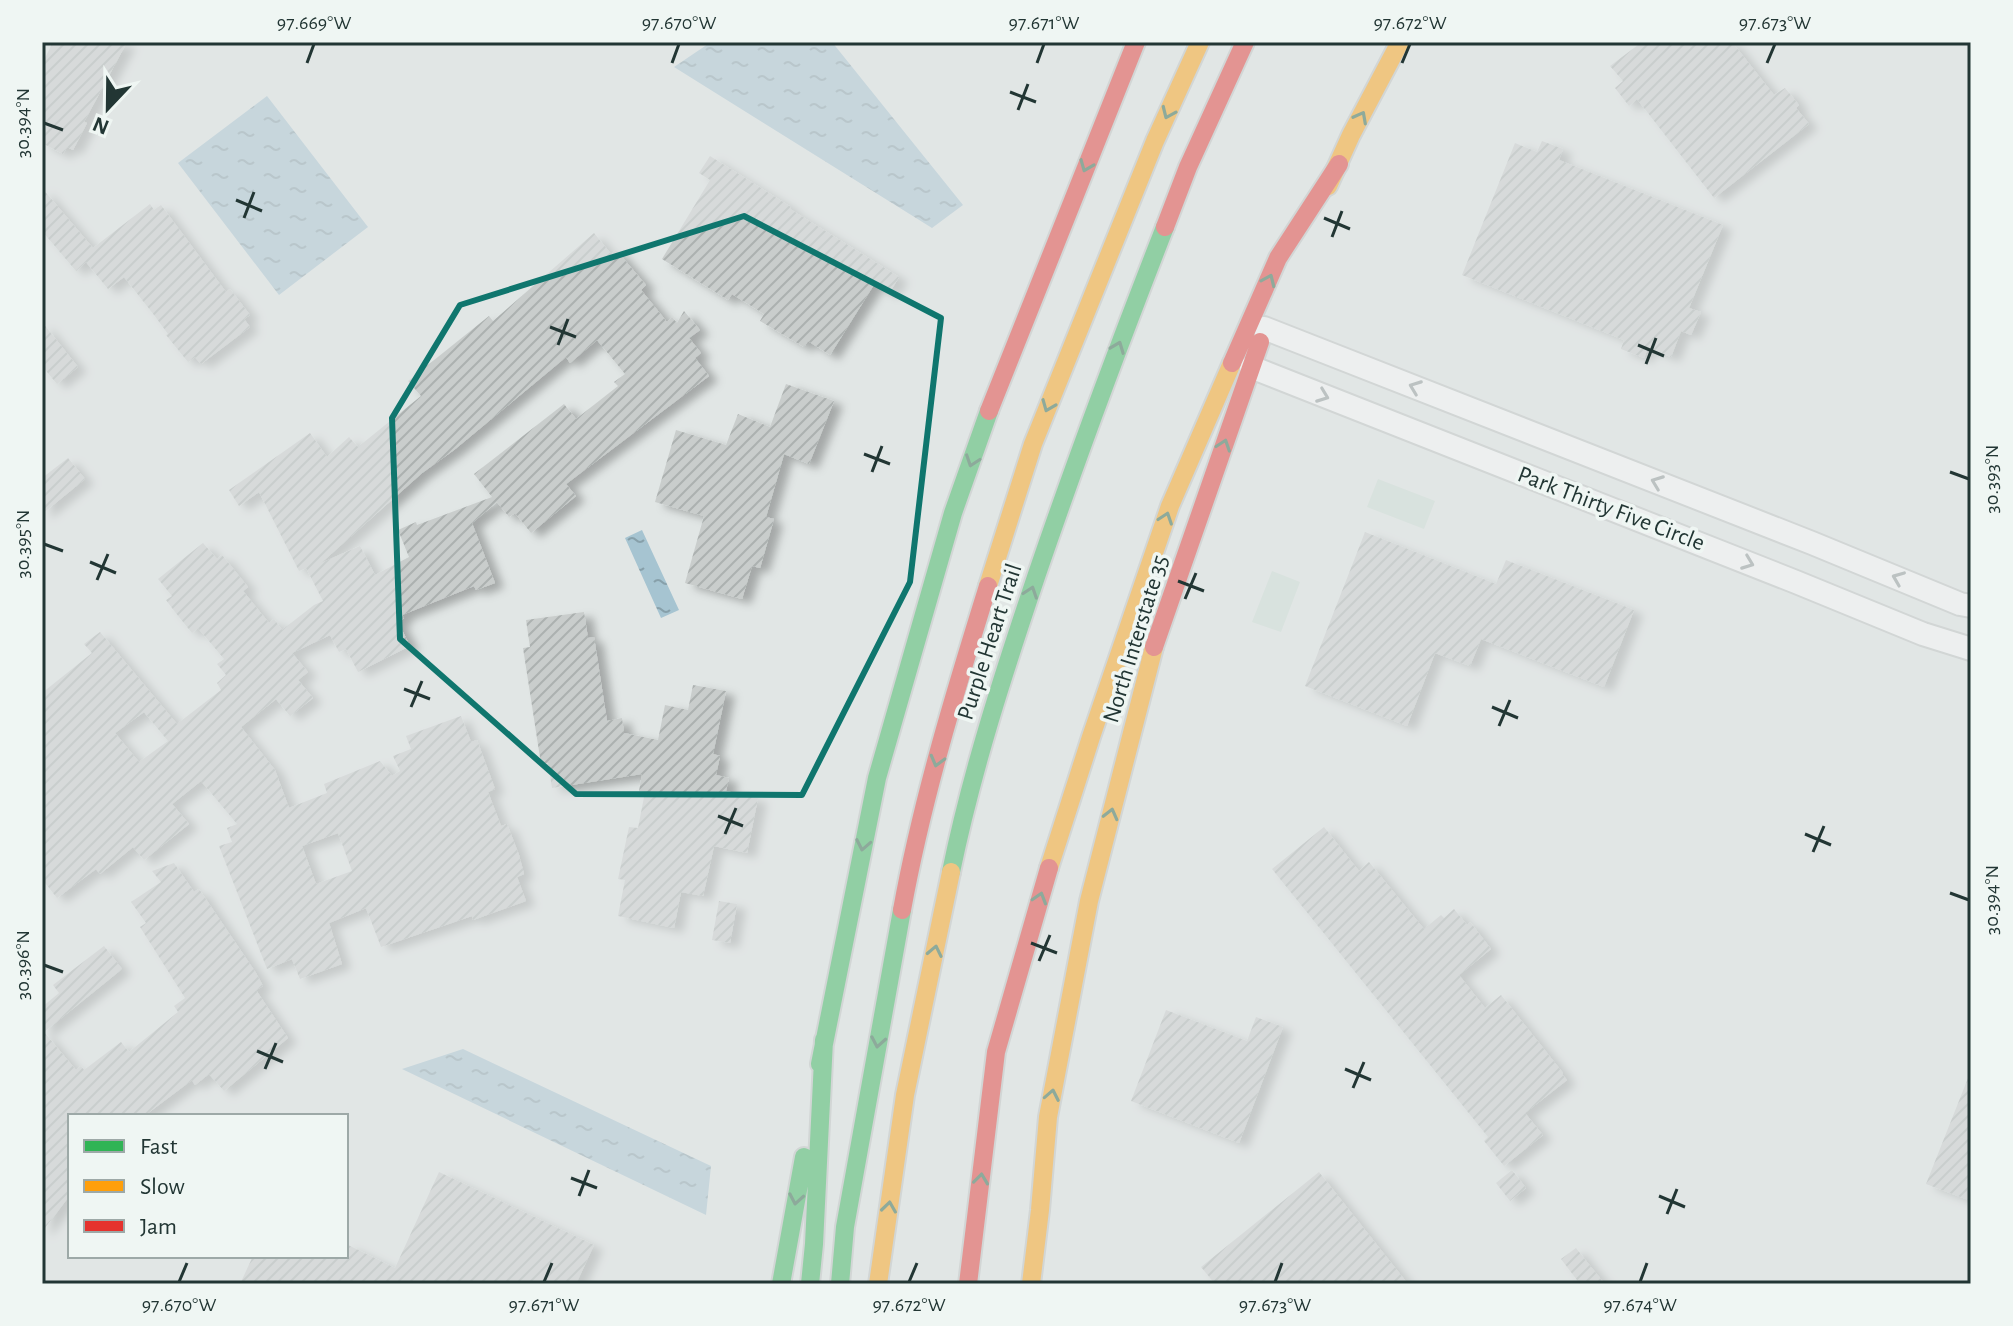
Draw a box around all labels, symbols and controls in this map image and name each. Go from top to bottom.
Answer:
text: 97.669°W [277,13,351,33]
text: 97.670°W [642,13,716,33]
text: 97.671°W [1009,13,1080,33]
text: 97.672°W [1373,13,1447,33]
text: 97.673°W [1739,13,1811,33]
north arrow [68,68,148,148]
text: 30.394°N [13,88,33,158]
one-way arrow [1161,105,1177,119]
one-way arrow [1351,110,1366,125]
text: N [90,113,112,139]
one-way arrow [1079,158,1096,172]
one-way arrow [1259,273,1275,288]
one-way arrow [1108,341,1125,355]
one-way arrow [1409,380,1423,397]
one-way arrow [1315,386,1329,403]
one-way arrow [1041,398,1058,412]
one-way arrow [1214,439,1230,453]
text: 30.393°N [1982,445,2002,513]
one-way arrow [965,453,981,467]
street label: Park Thirty Five Circle [1514,462,1708,556]
one-way arrow [1651,475,1665,492]
text: 30.395°N [13,510,33,578]
one-way arrow [1156,512,1172,526]
street label: North Interstate 35 [1099,552,1173,726]
one-way arrow [1740,553,1754,569]
street label: Purple Heart Trail [953,561,1027,723]
one-way arrow [1892,572,1906,588]
one-way arrow [1021,586,1037,600]
one-way arrow [930,753,947,767]
one-way arrow [1102,807,1119,821]
one-way arrow [856,839,873,852]
text: 30.394°N [1982,865,2002,935]
one-way arrow [1031,891,1047,905]
text: 30.396°N [13,930,33,1000]
one-way arrow [926,945,943,958]
one-way arrow [871,1035,888,1049]
one-way arrow [1043,1089,1060,1102]
legend [68,1114,348,1258]
text: Fast [140,1135,178,1159]
one-way arrow [972,1172,989,1185]
text: Slow [140,1175,185,1199]
one-way arrow [788,1193,805,1206]
one-way arrow [880,1200,897,1214]
text: Jam [140,1215,177,1239]
text: 97.670°W [142,1295,216,1315]
text: 97.671°W [509,1295,580,1315]
text: 97.672°W [872,1295,946,1315]
text: 97.673°W [1239,1295,1311,1315]
text: 97.674°W [1603,1295,1677,1315]

